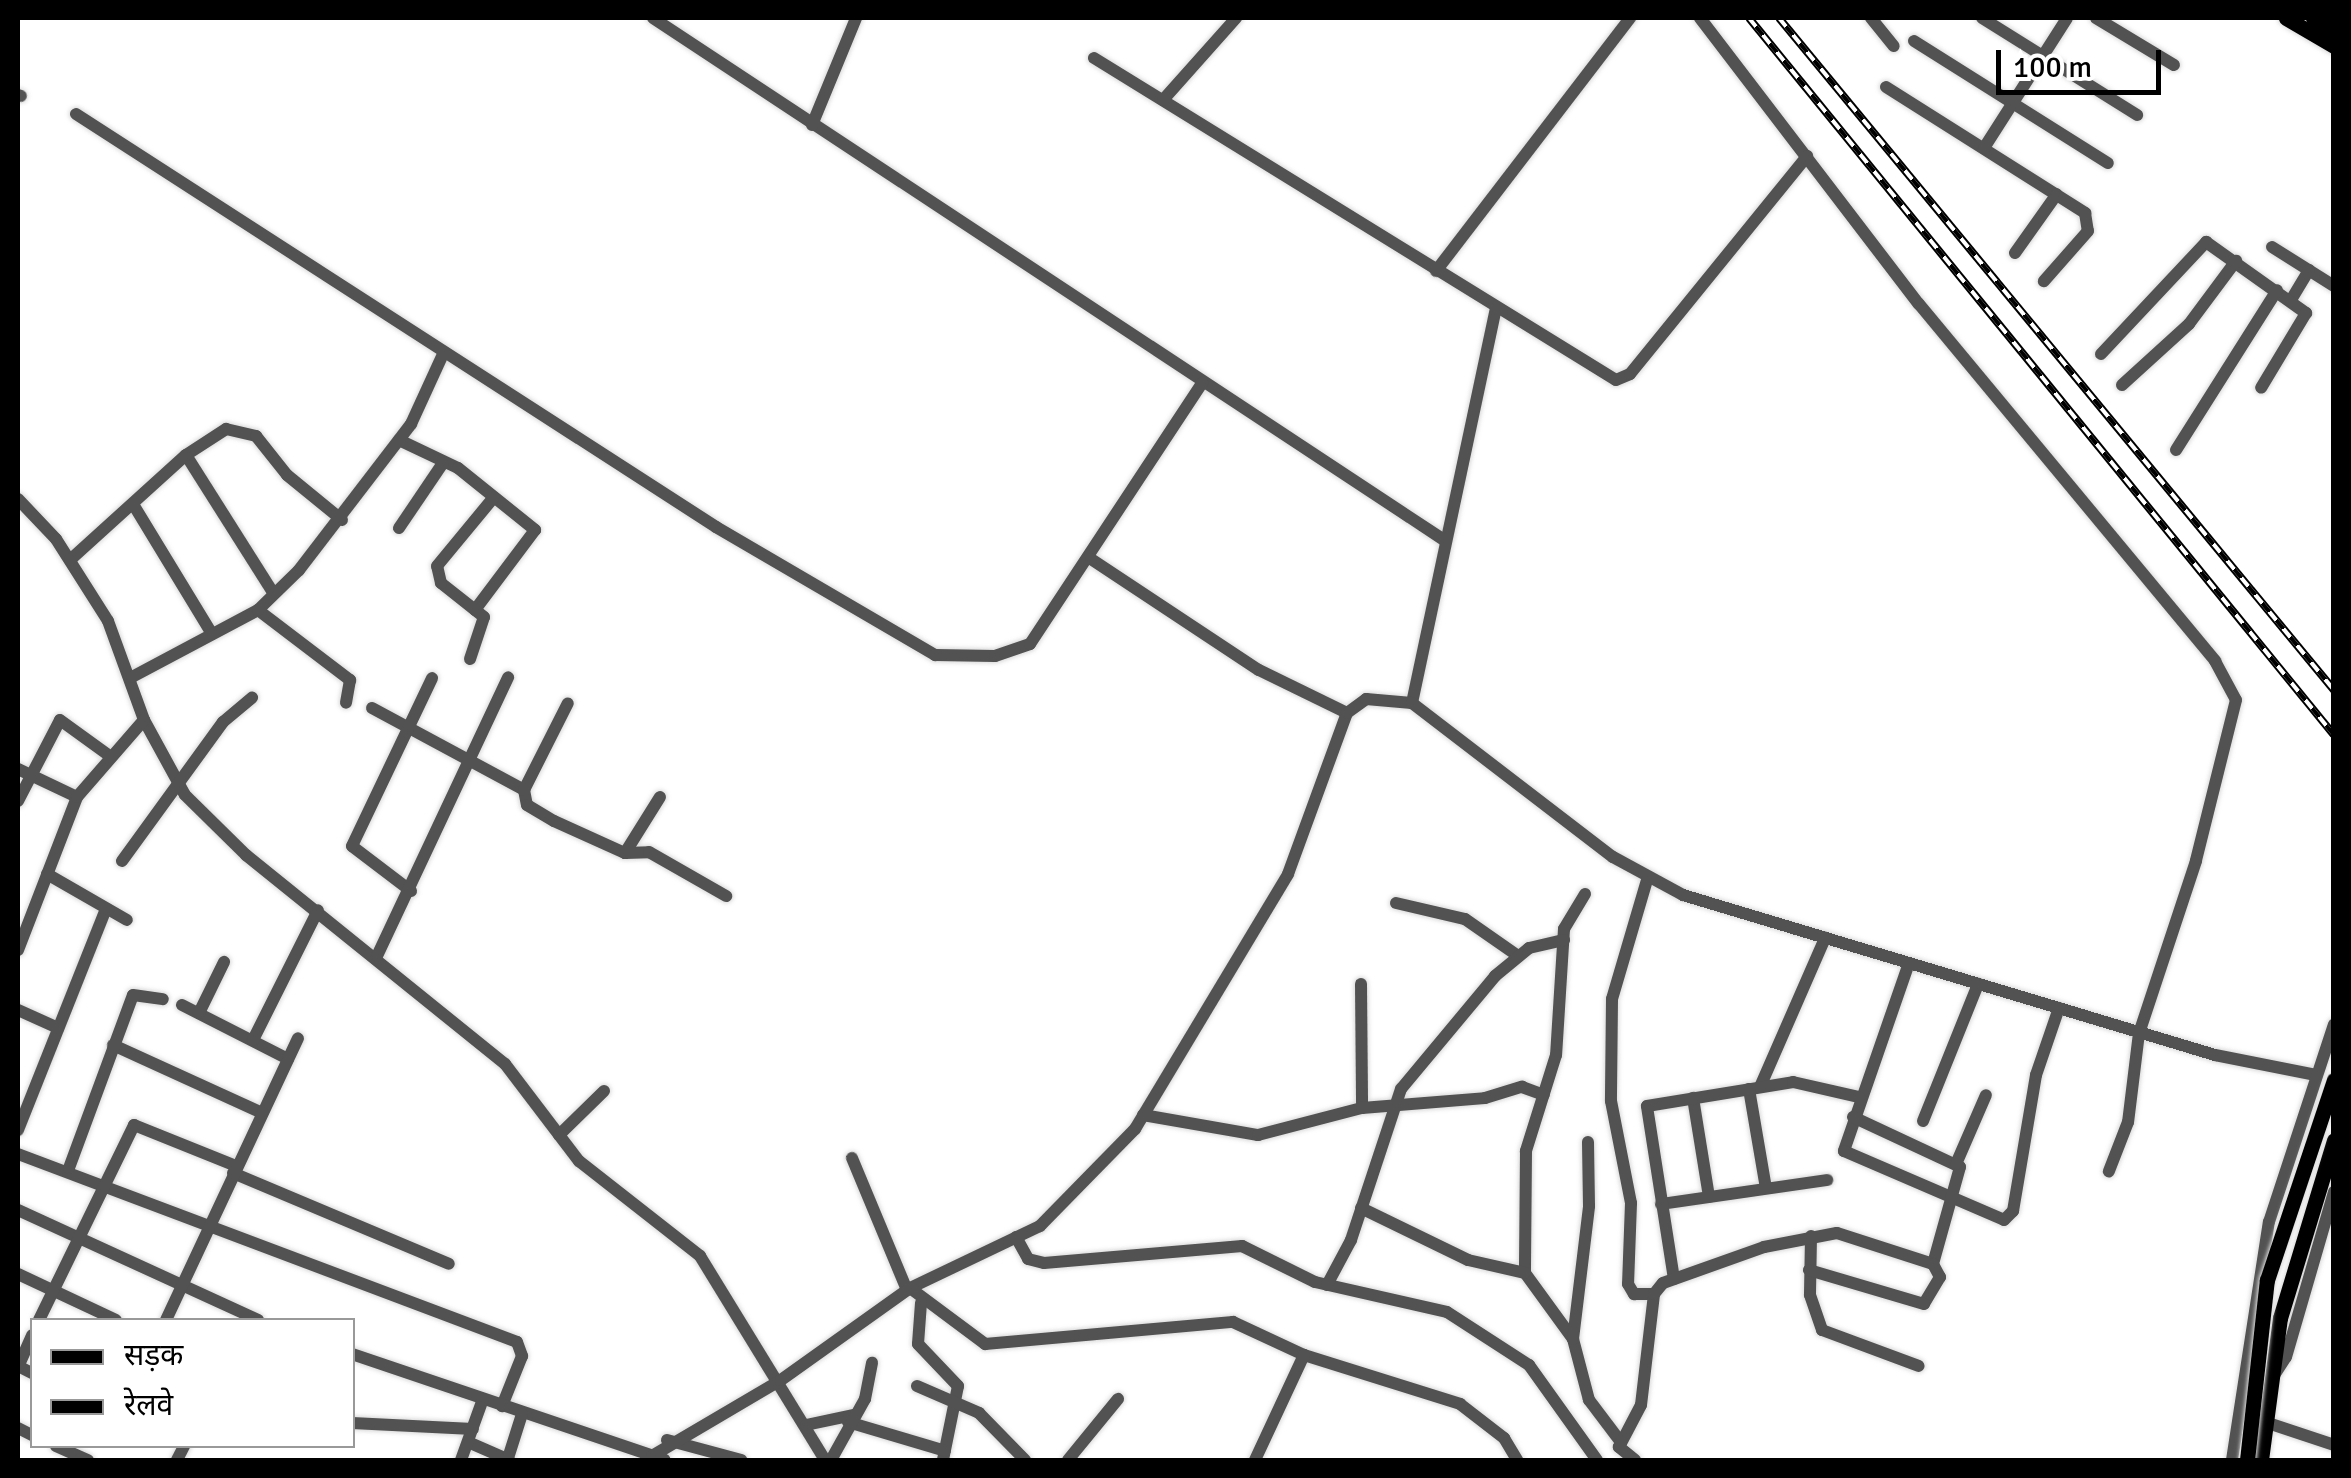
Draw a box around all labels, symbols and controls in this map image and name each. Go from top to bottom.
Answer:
scale bar [2001,30,2166,92]
text: 100 m [2013,49,2092,86]
legend [30,1318,355,1448]
text: सड़क [124,1337,183,1374]
text: रेलवे [124,1387,173,1424]

